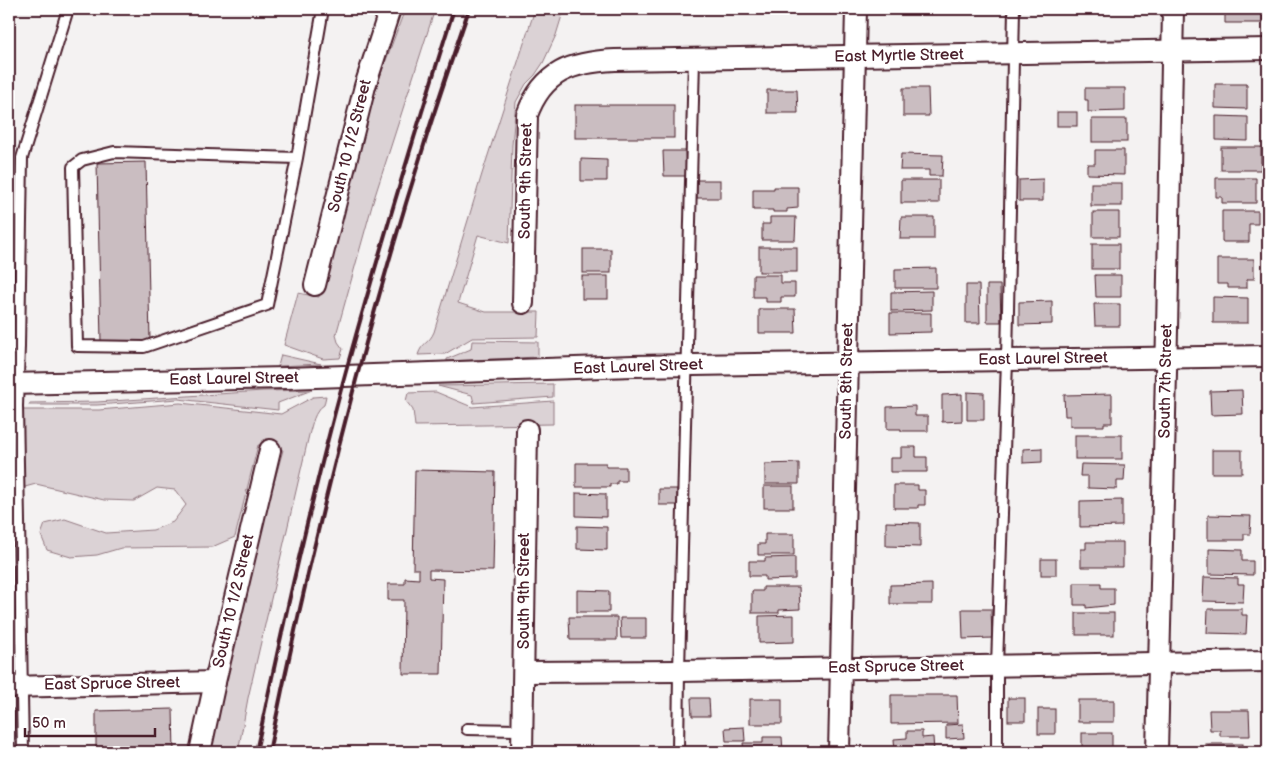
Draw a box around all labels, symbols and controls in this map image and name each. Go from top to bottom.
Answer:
street label: East Myrtle Street [834,45,964,67]
street label: South 10 1/2 Street [324,77,376,214]
street label: South 9th Street [515,122,537,239]
street label: South 8th Street [836,322,858,439]
street label: South 7th Street [1156,323,1177,439]
street label: East Laurel Street [978,348,1108,370]
street label: East Laurel Street [573,355,703,379]
street label: East Laurel Street [169,368,299,390]
street label: South 10 1/2 Street [209,532,259,670]
street label: South 9th Street [515,533,534,649]
street label: East Spruce Street [828,656,964,678]
street label: East Spruce Street [44,673,180,695]
scale bar [25,706,155,738]
text: 50 m [32,714,66,733]

